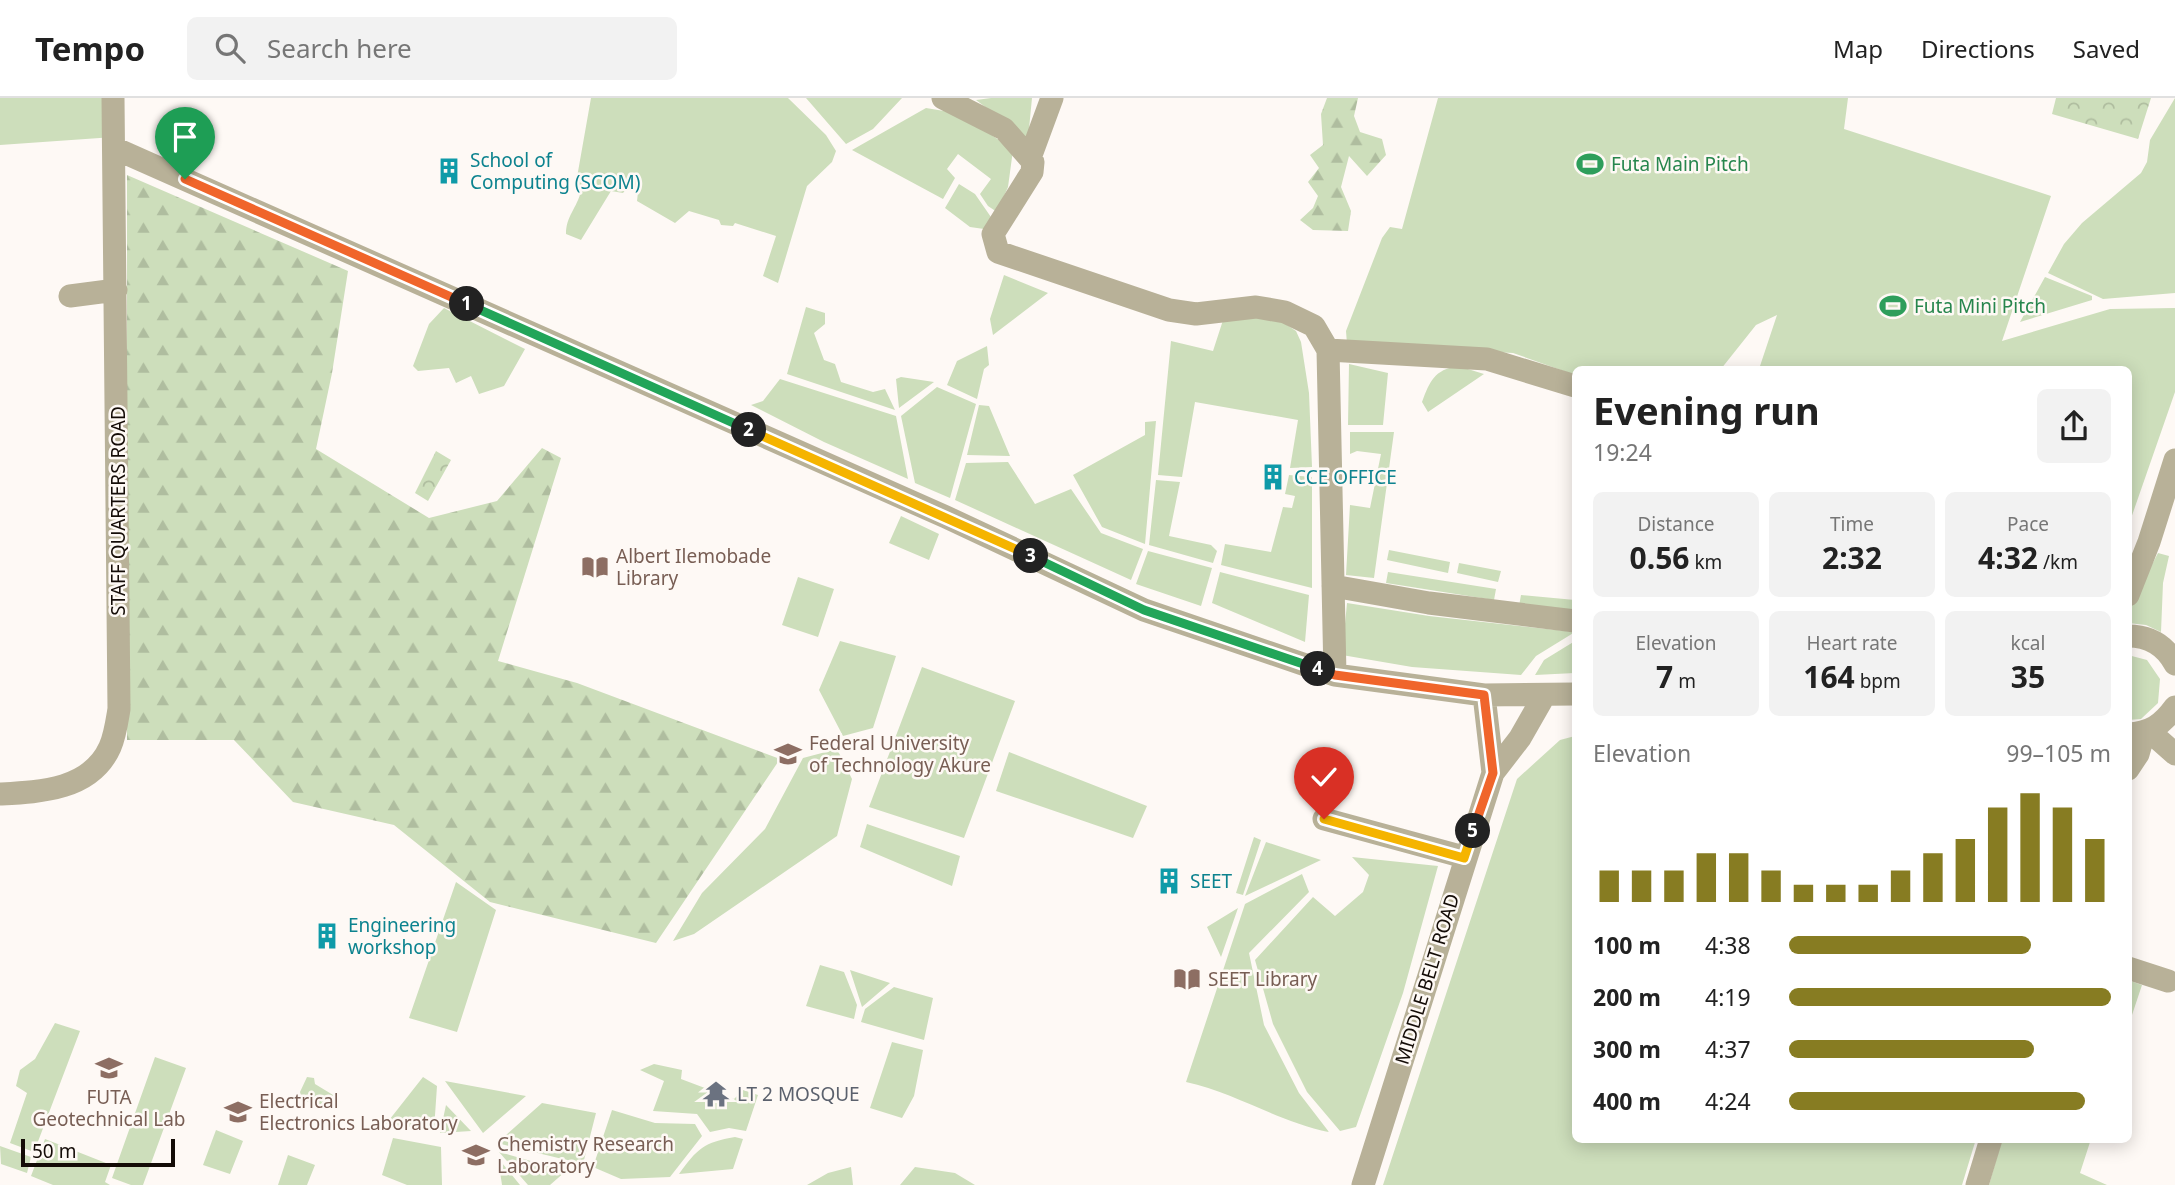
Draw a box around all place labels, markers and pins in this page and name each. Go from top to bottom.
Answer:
pin [155,107,215,179]
place label: School of Computing (SCOM) [470,147,640,195]
sports icon: Futa Main Pitch [1575,149,1605,179]
place label: Futa Main Pitch [1611,151,1749,177]
building icon: School of Computing (SCOM) [434,156,464,186]
pin: 1 [449,286,484,322]
sports icon: Futa Mini Pitch [1878,291,1908,321]
place label: Futa Mini Pitch [1914,293,2046,319]
pin: 2 [732,412,766,448]
building icon: CCE OFFICE [1258,462,1288,492]
place label: CCE OFFICE [1294,464,1397,490]
pin: 3 [1014,538,1048,574]
place label: Albert Ilemobade Library [616,543,771,591]
library icon: Albert Ilemobade Library [580,552,610,582]
pin: 4 [1300,652,1336,686]
place label: Federal University of Technology Akure [809,730,991,778]
school or university icon: Federal University of Technology Akure [773,739,803,769]
pin [1294,747,1354,819]
pin: 5 [1456,814,1490,848]
building icon: SEET [1154,866,1184,896]
place label: SEET [1190,868,1233,894]
place label: Engineering workshop [348,912,456,960]
building icon: Engineering workshop [312,921,342,951]
library icon: SEET Library [1172,964,1202,994]
place label: SEET Library [1208,966,1318,992]
school or university icon: FUTA Geotechnical Lab [94,1053,124,1083]
temple icon: LT 2 MOSQUE [701,1079,731,1109]
place label: LT 2 MOSQUE [737,1081,860,1107]
place label: FUTA Geotechnical Lab [32,1084,186,1132]
place label: Electrical Electronics Laboratory [259,1088,458,1136]
school or university icon: Electrical Electronics Laboratory [223,1097,253,1127]
place label: Chemistry Research Laboratory [497,1131,674,1179]
school or university icon: Chemistry Research Laboratory [461,1140,491,1170]

